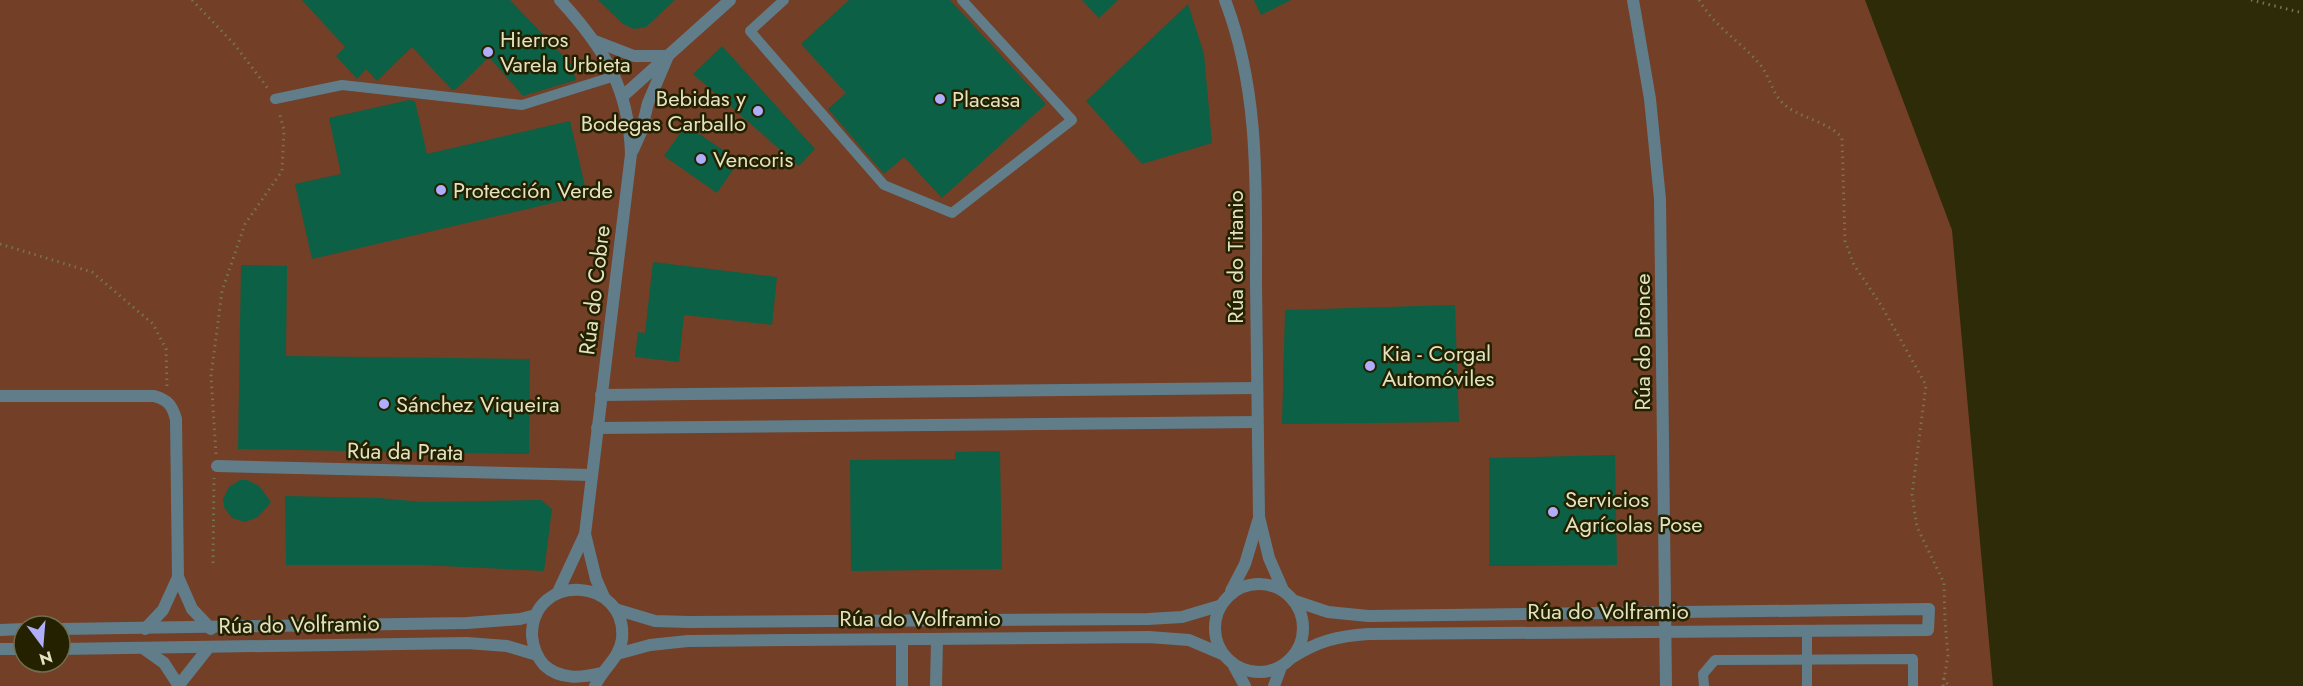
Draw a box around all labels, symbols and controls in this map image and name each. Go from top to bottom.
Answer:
place label: Hierros Varela Urbieta [500,23,630,80]
marker: Hierros Varela Urbieta [481,45,495,59]
place label: Bebidas y Bodegas Carballo [581,82,746,139]
place label: Placasa [952,83,1020,115]
marker: Placasa [933,92,947,106]
marker: Bebidas y Bodegas Carballo [751,104,765,118]
place label: Vencoris [713,143,793,175]
marker: Vencoris [694,152,708,166]
place label: Protección Verde [453,174,613,206]
marker: Protección Verde [434,183,448,197]
street label: Rúa do Titanio [1219,190,1251,324]
street label: Rúa do Cobre [570,223,618,357]
street label: Rúa do Bronce [1626,273,1658,411]
place label: Kia - Corgal Automóviles [1382,337,1495,394]
marker: Kia - Corgal Automóviles [1363,359,1377,373]
place label: Sánchez Viqueira [396,388,560,420]
marker: Sánchez Viqueira [377,397,391,411]
street label: Rúa da Prata [347,434,463,468]
place label: Servicios Agrícolas Pose [1565,483,1703,540]
marker: Servicios Agrícolas Pose [1546,505,1560,519]
street label: Rúa do Volframio [1527,595,1689,627]
street label: Rúa do Volframio [839,602,1001,634]
street label: Rúa do Volframio [218,607,380,641]
north arrow [12,614,72,674]
text: N [37,645,55,671]

